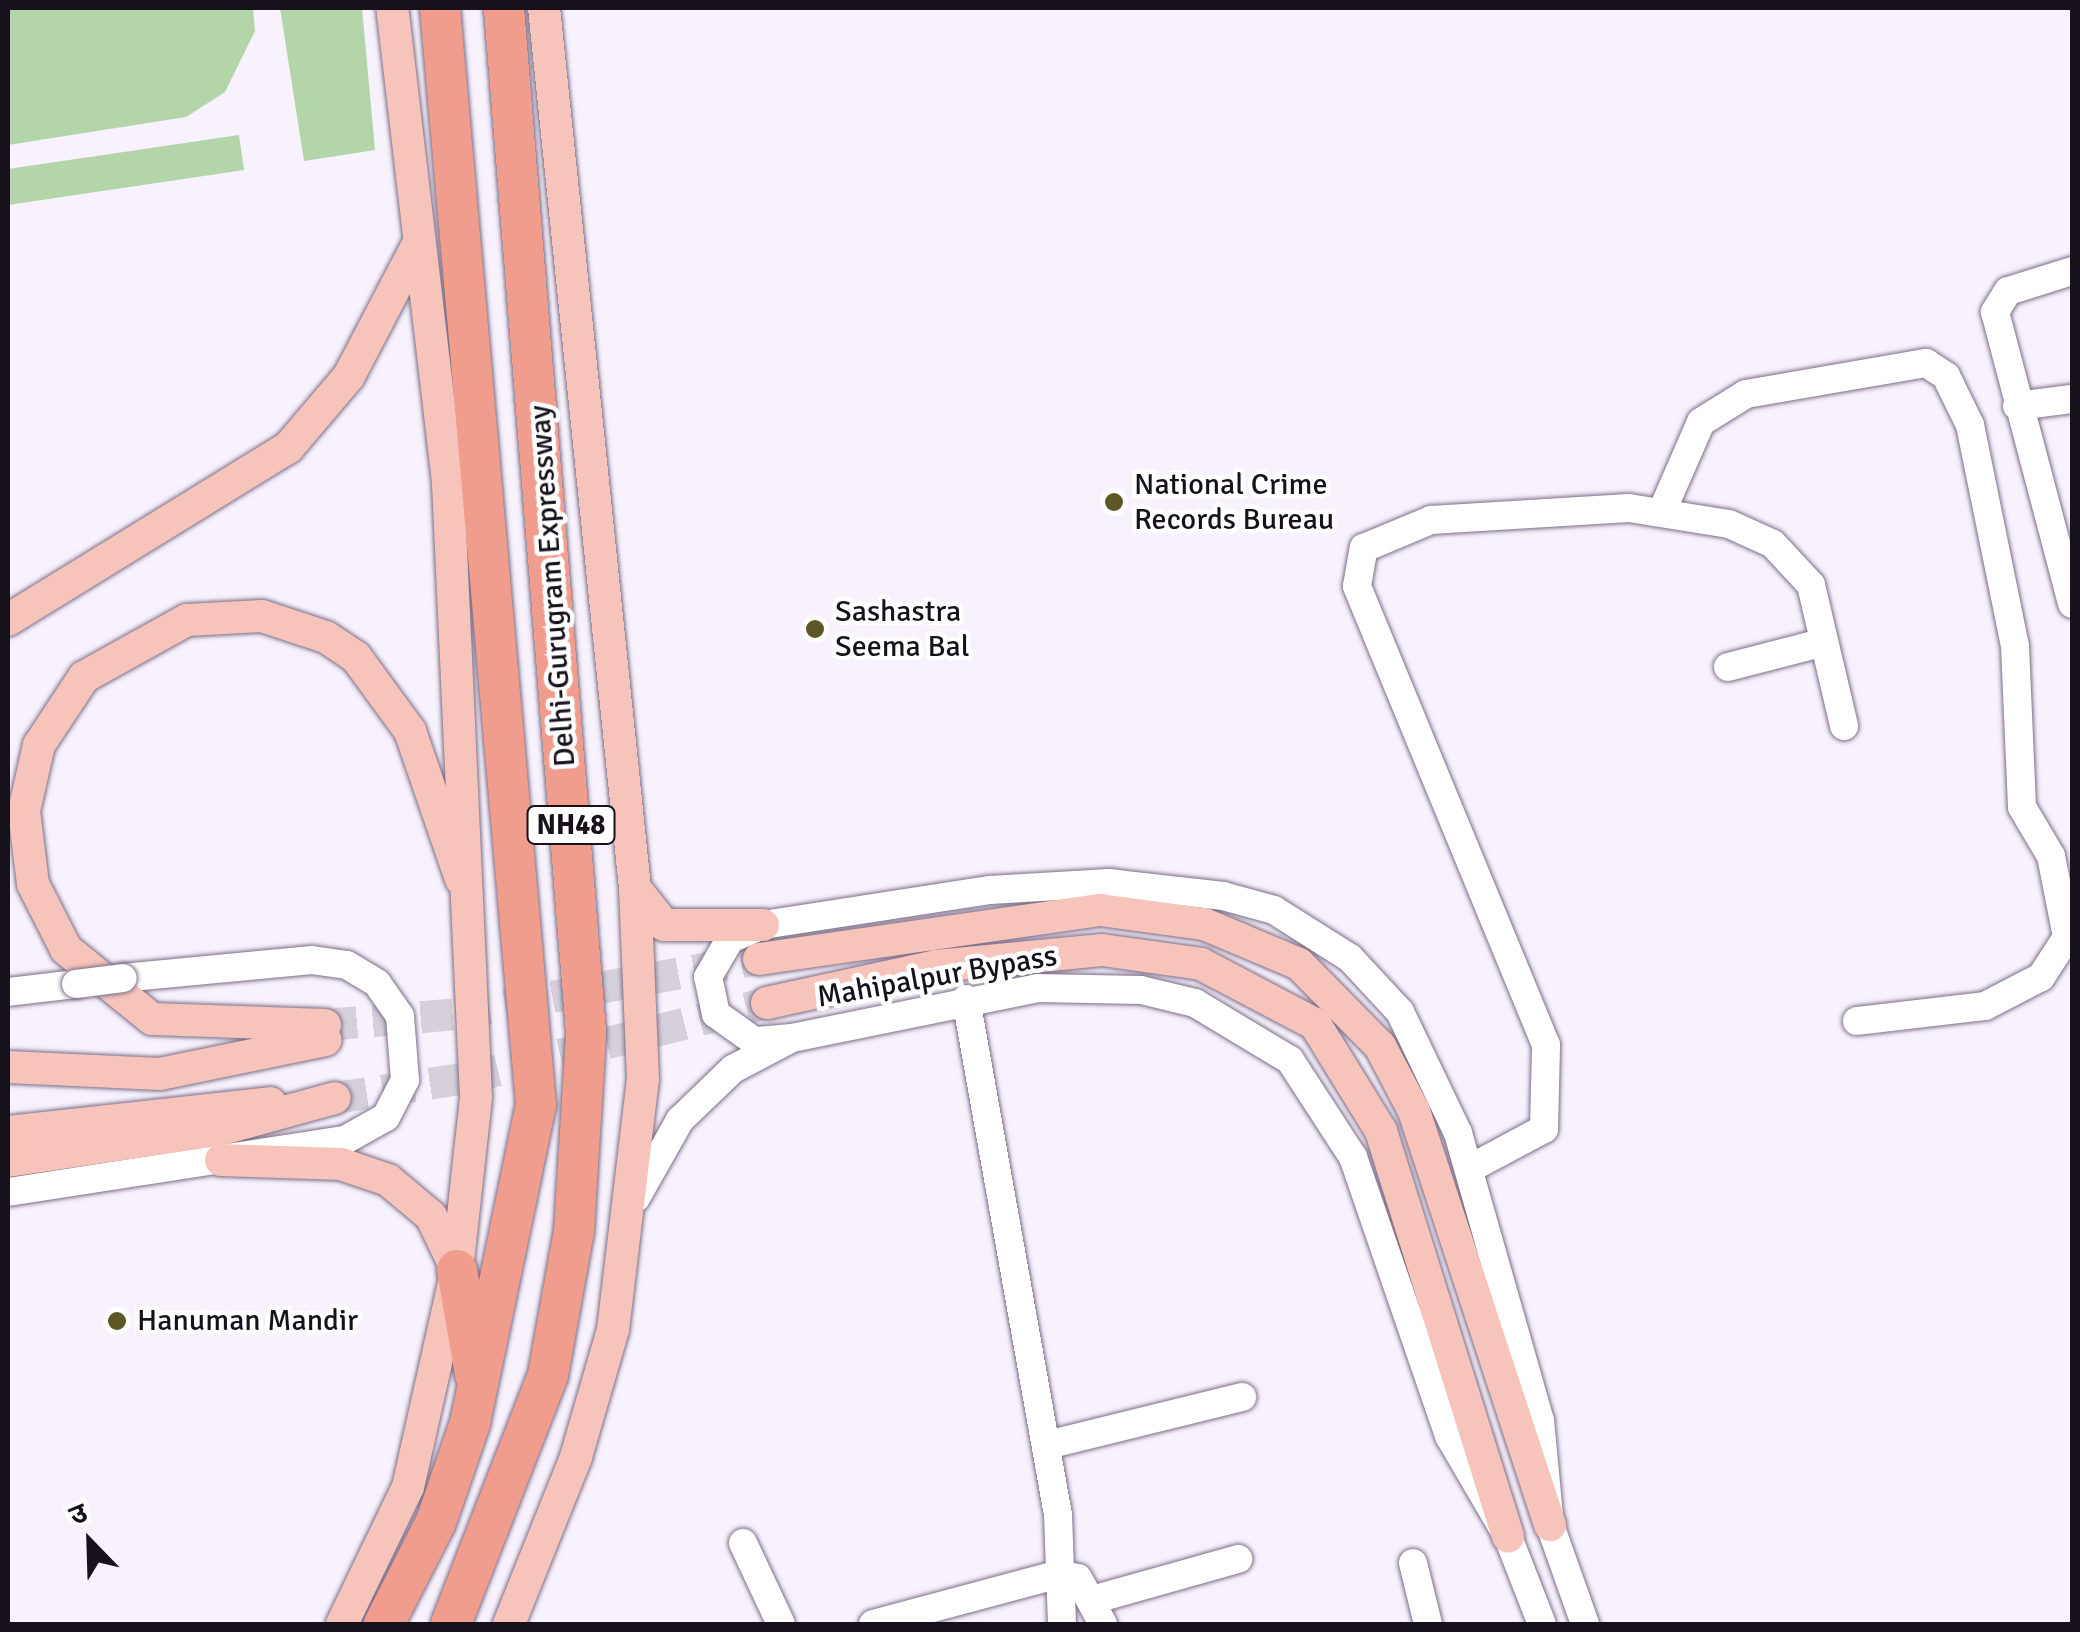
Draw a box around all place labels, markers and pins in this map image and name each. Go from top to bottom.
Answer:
place label: National Crime Records Bureau [1134,467,1334,538]
marker: National Crime Records Bureau [1103,491,1125,513]
place label: Sashastra Seema Bal [835,594,970,664]
marker: Sashastra Seema Bal [804,618,826,640]
place label: Hanuman Mandir [137,1303,358,1339]
marker: Hanuman Mandir [106,1310,128,1332]

